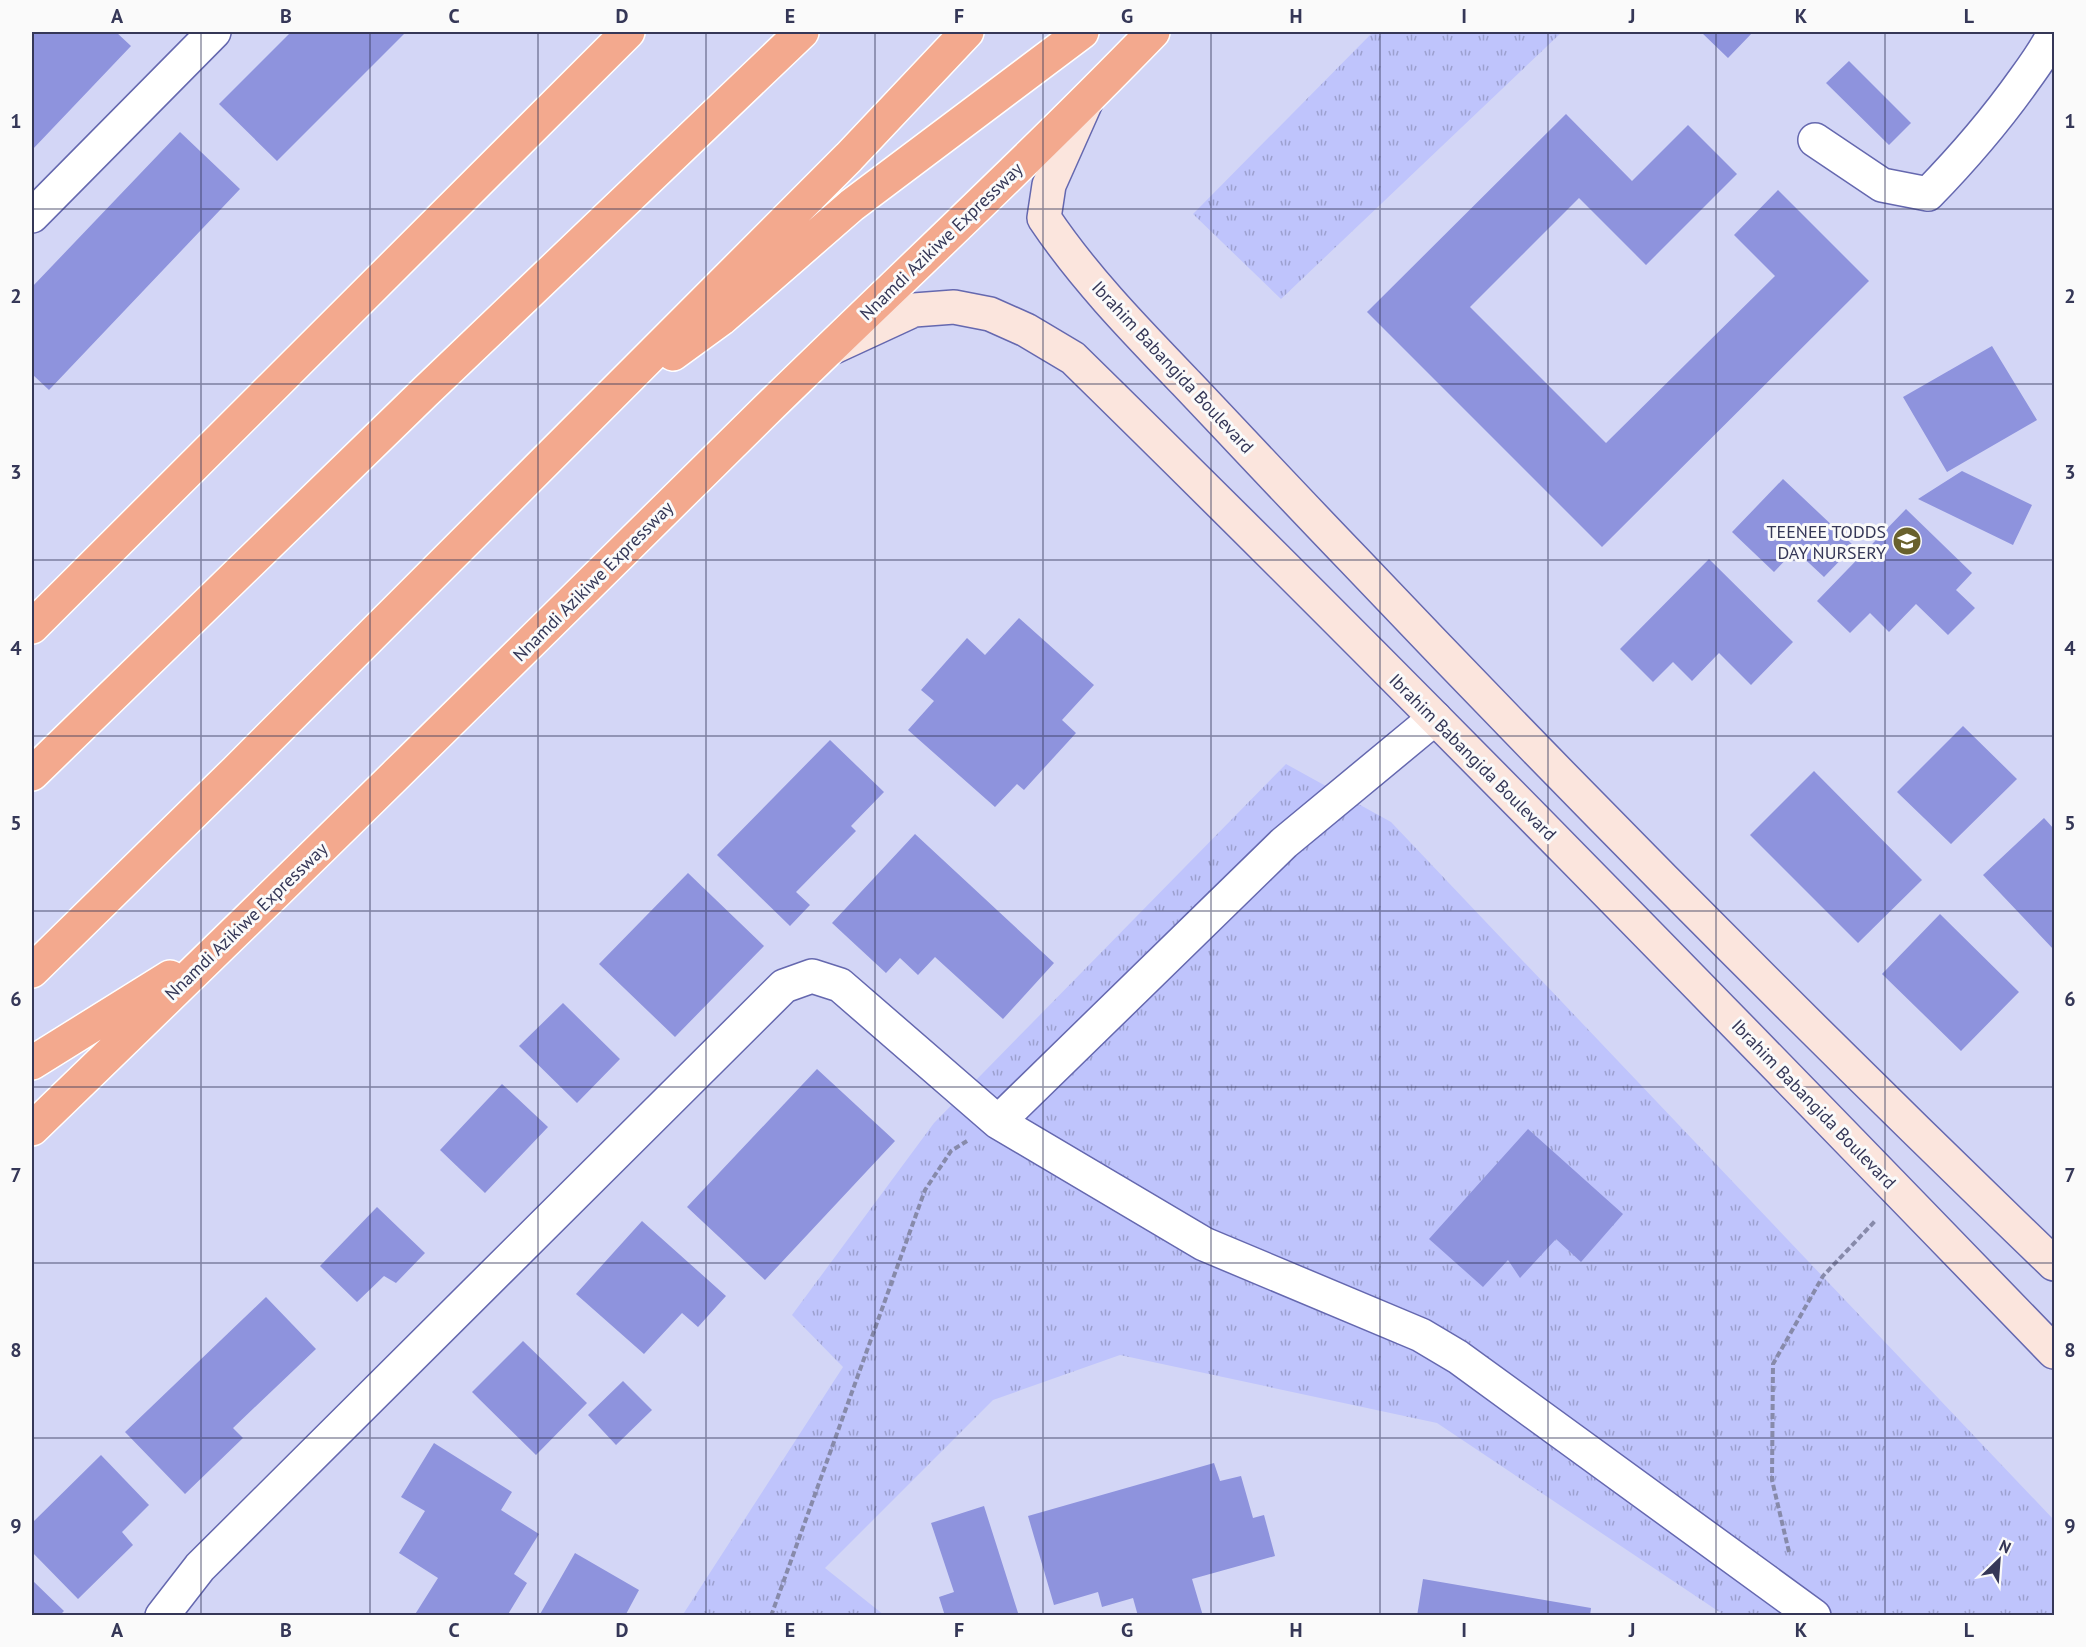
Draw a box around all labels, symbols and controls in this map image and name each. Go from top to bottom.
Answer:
text: A [111,3,124,29]
text: B [280,3,292,29]
text: C [448,3,460,29]
text: D [616,3,629,29]
text: E [785,3,795,29]
text: F [954,3,964,29]
text: G [1121,3,1133,29]
text: H [1289,3,1303,29]
text: I [1461,3,1467,29]
text: J [1628,3,1635,29]
text: K [1795,3,1808,29]
text: L [1964,3,1975,29]
text: 1 [10,108,22,134]
text: 1 [2064,108,2076,134]
street label: Nnamdi Azikiwe Expressway [855,157,1028,325]
street label: Ibrahim Babangida Boulevard [1087,276,1259,458]
text: 2 [10,283,22,309]
text: 2 [2064,283,2076,309]
text: 3 [10,459,22,485]
text: 3 [2064,459,2076,485]
street label: Nnamdi Azikiwe Expressway [508,496,678,666]
place label: TEENEE TODDS DAY NURSERY [1767,520,1886,564]
school or university icon: TEENEE TODDS DAY NURSERY [1891,525,1923,557]
text: 4 [10,635,22,661]
text: 4 [2064,635,2076,661]
street label: Ibrahim Babangida Boulevard [1385,669,1561,845]
text: 5 [10,810,22,836]
text: 5 [2064,810,2076,836]
street label: Nnamdi Azikiwe Expressway [160,837,333,1005]
text: 6 [10,986,22,1012]
text: 6 [2064,986,2076,1012]
street label: Ibrahim Babangida Boulevard [1727,1014,1901,1194]
text: 7 [10,1162,22,1188]
text: 7 [2064,1162,2076,1188]
text: 8 [10,1337,22,1363]
text: 8 [2064,1337,2076,1363]
text: 9 [10,1513,22,1539]
text: 9 [2064,1513,2076,1539]
north arrow [1969,1530,2029,1590]
text: N [1996,1535,2014,1558]
text: A [111,1617,124,1643]
text: B [280,1617,292,1643]
text: C [448,1617,460,1643]
text: D [616,1617,629,1643]
text: E [785,1617,795,1643]
text: F [954,1617,964,1643]
text: G [1121,1617,1133,1643]
text: H [1289,1617,1303,1643]
text: I [1461,1617,1467,1643]
text: J [1628,1617,1635,1643]
text: K [1795,1617,1808,1643]
text: L [1964,1617,1975,1643]

